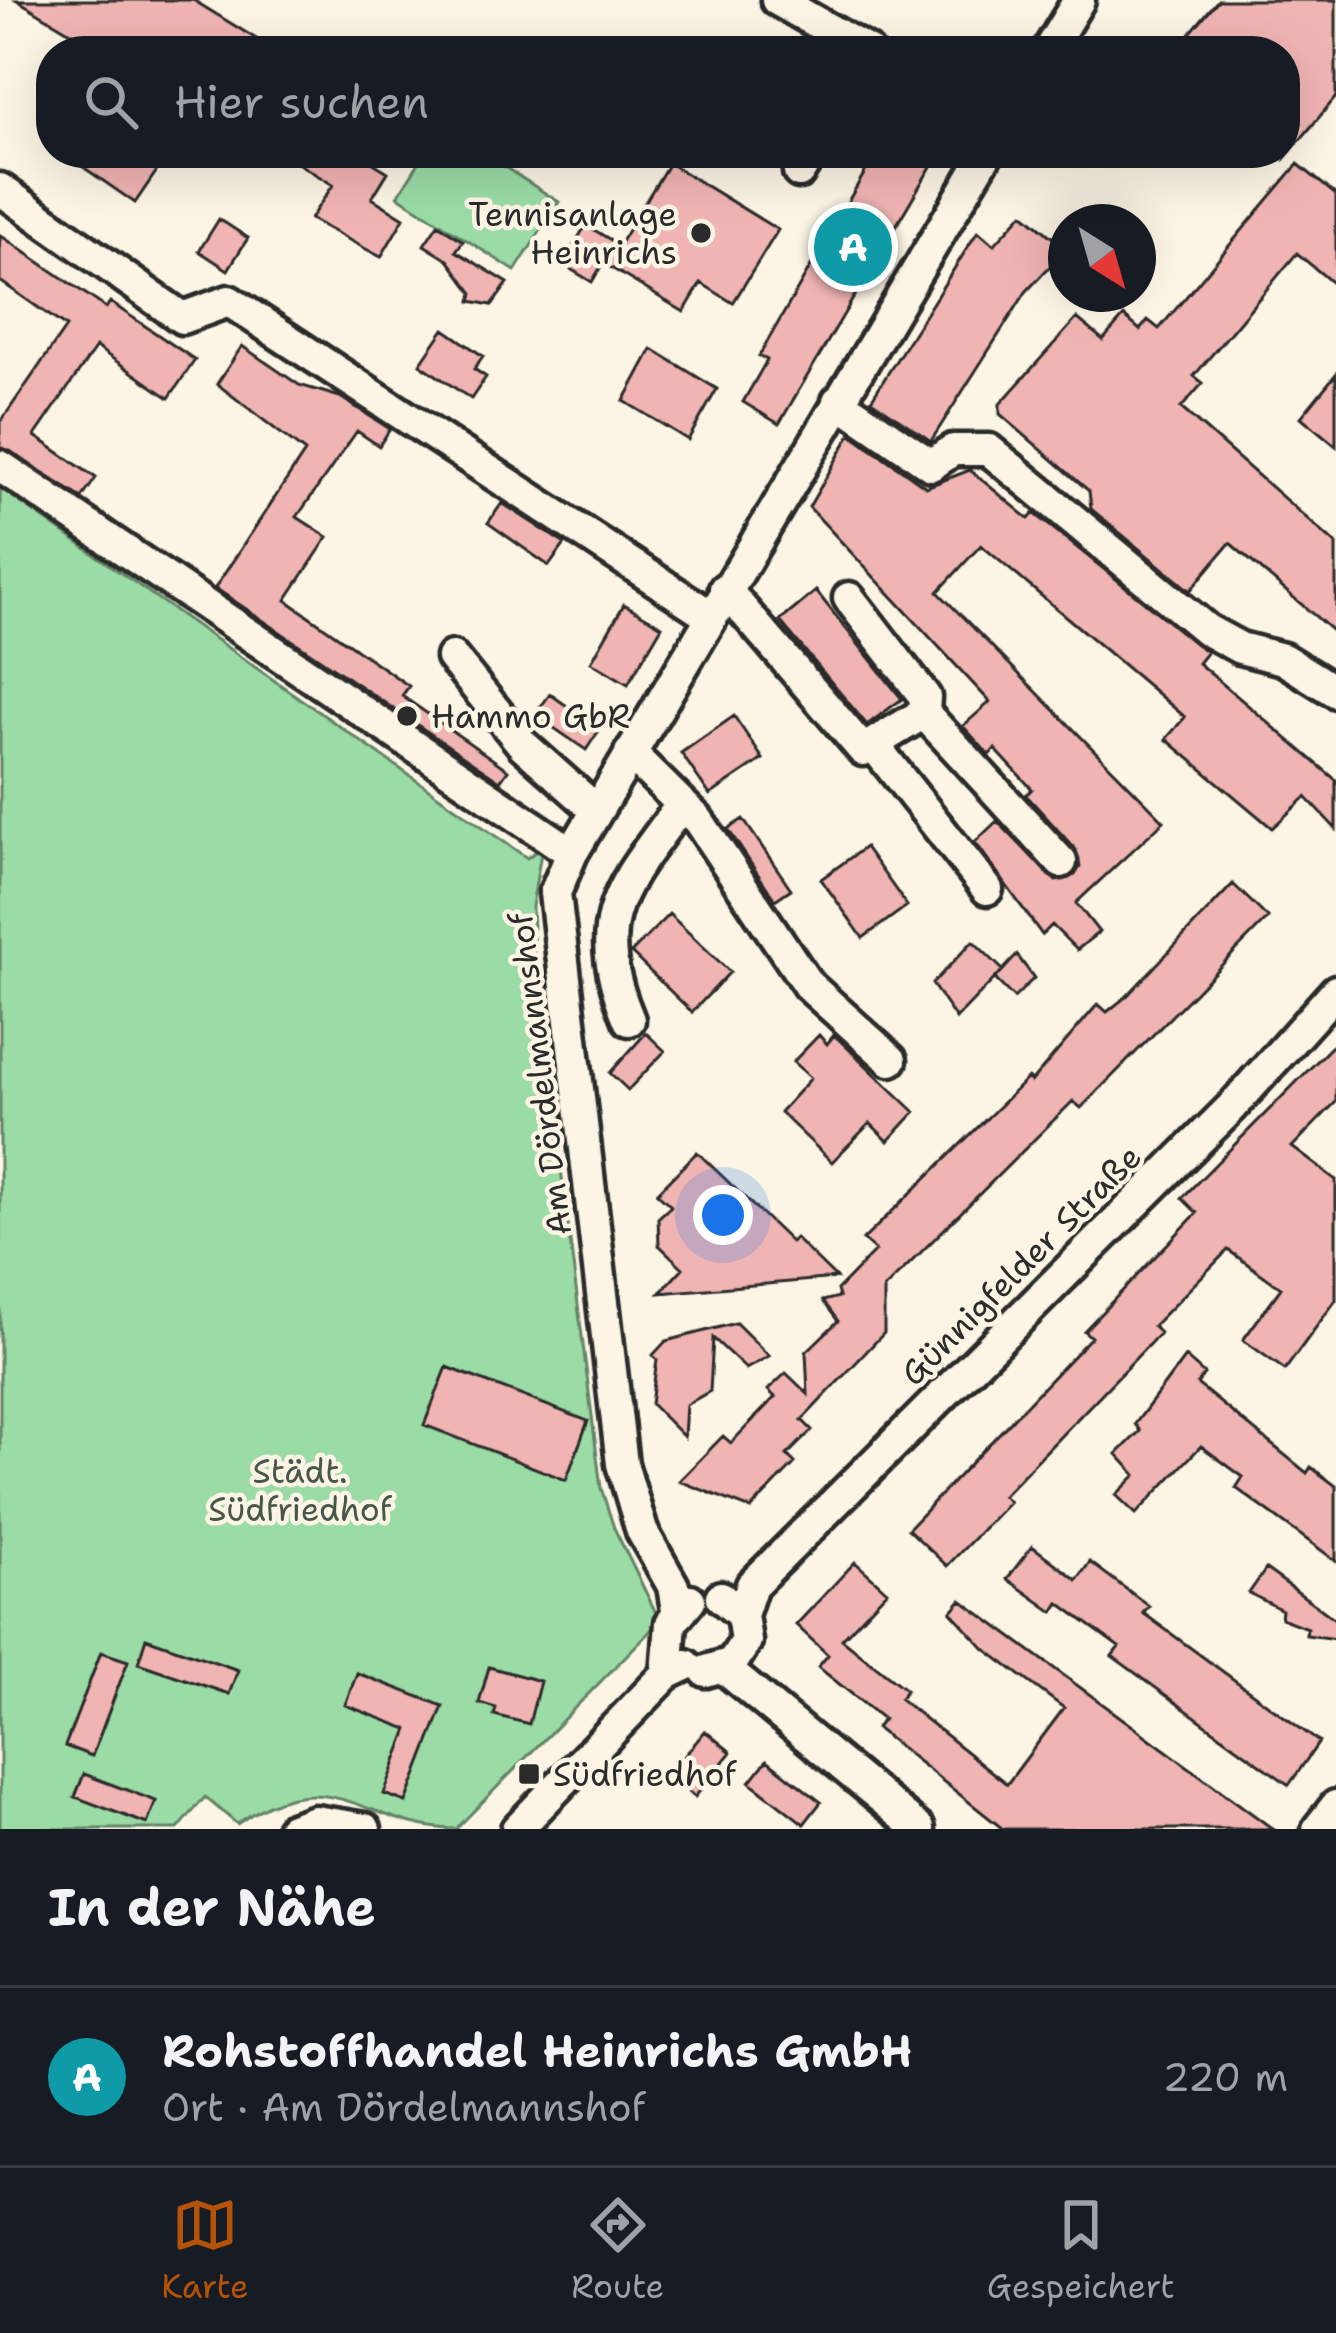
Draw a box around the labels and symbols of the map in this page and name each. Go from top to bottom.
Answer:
place label: Tennisanlage Heinrichs [468,192,677,275]
pin: A [814,202,892,292]
north arrow [1048,204,1156,312]
marker: Tennisanlage Heinrichs [688,220,714,246]
place label: Hammo GbR [431,694,630,739]
marker: Hammo GbR [394,703,420,729]
street label: Am Dördelmannshof [498,909,582,1238]
street label: Günnigfelder Straße [891,1135,1151,1395]
your location [693,1185,753,1245]
park label: Städt. Südfriedhof [208,1449,393,1532]
place label: Südfriedhof [553,1752,738,1797]
marker: Südfriedhof [516,1761,542,1787]

